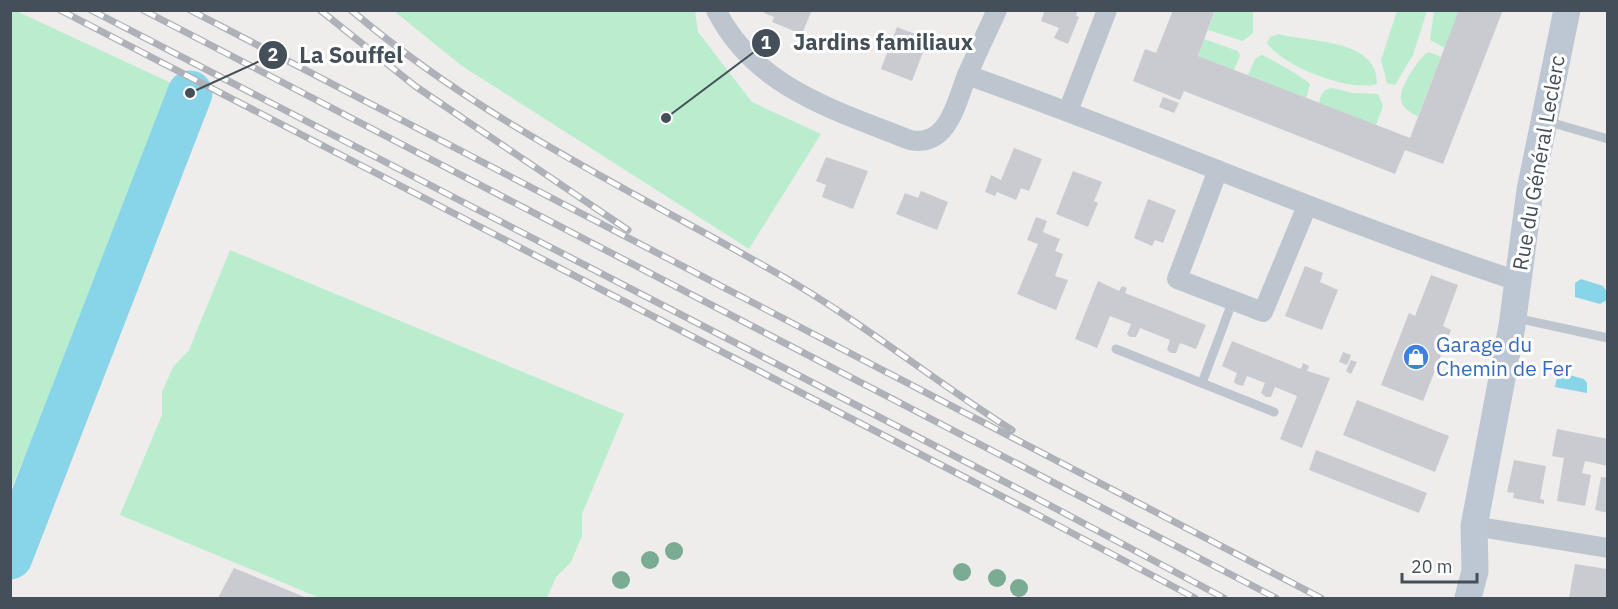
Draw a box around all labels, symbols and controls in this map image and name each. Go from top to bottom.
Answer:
callout: Jardins familiaux [751,23,985,63]
text: Jardins familiaux [793,27,973,56]
text: 1 [761,31,772,54]
callout: La Souffel [258,35,415,75]
text: La Souffel [299,40,403,69]
text: 2 [268,43,278,66]
street label: Rue du Général Leclerc [1505,53,1571,273]
place label: Garage du Chemin de Fer [1436,330,1572,382]
shop icon: Garage du Chemin de Fer [1401,342,1431,372]
scale bar [1402,546,1477,584]
text: 20 m [1411,555,1453,578]

